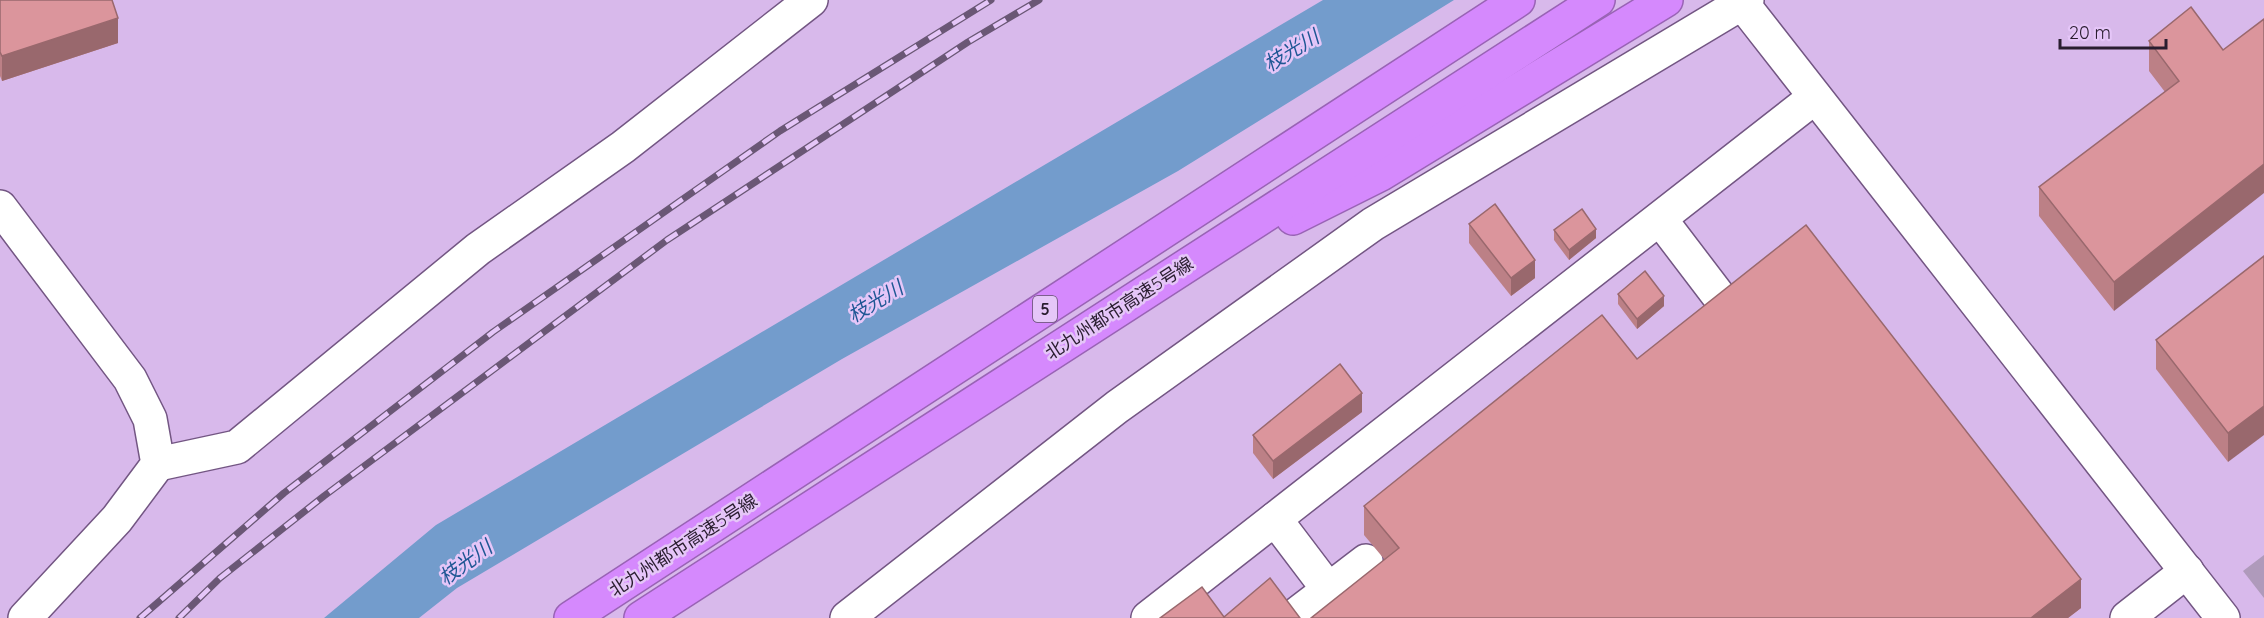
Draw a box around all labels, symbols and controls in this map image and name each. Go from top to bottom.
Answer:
scale bar [2060,12,2166,50]
text: 20 m [2069,21,2111,44]
water label: 枝光川 [1259,23,1325,76]
street label: 北九州都市高速5号線 [1041,252,1197,364]
water label: 枝光川 [843,274,909,327]
road number: 5 [1033,296,1057,322]
street label: 北九州都市高速5号線 [605,489,761,601]
water label: 枝光川 [433,533,498,590]

